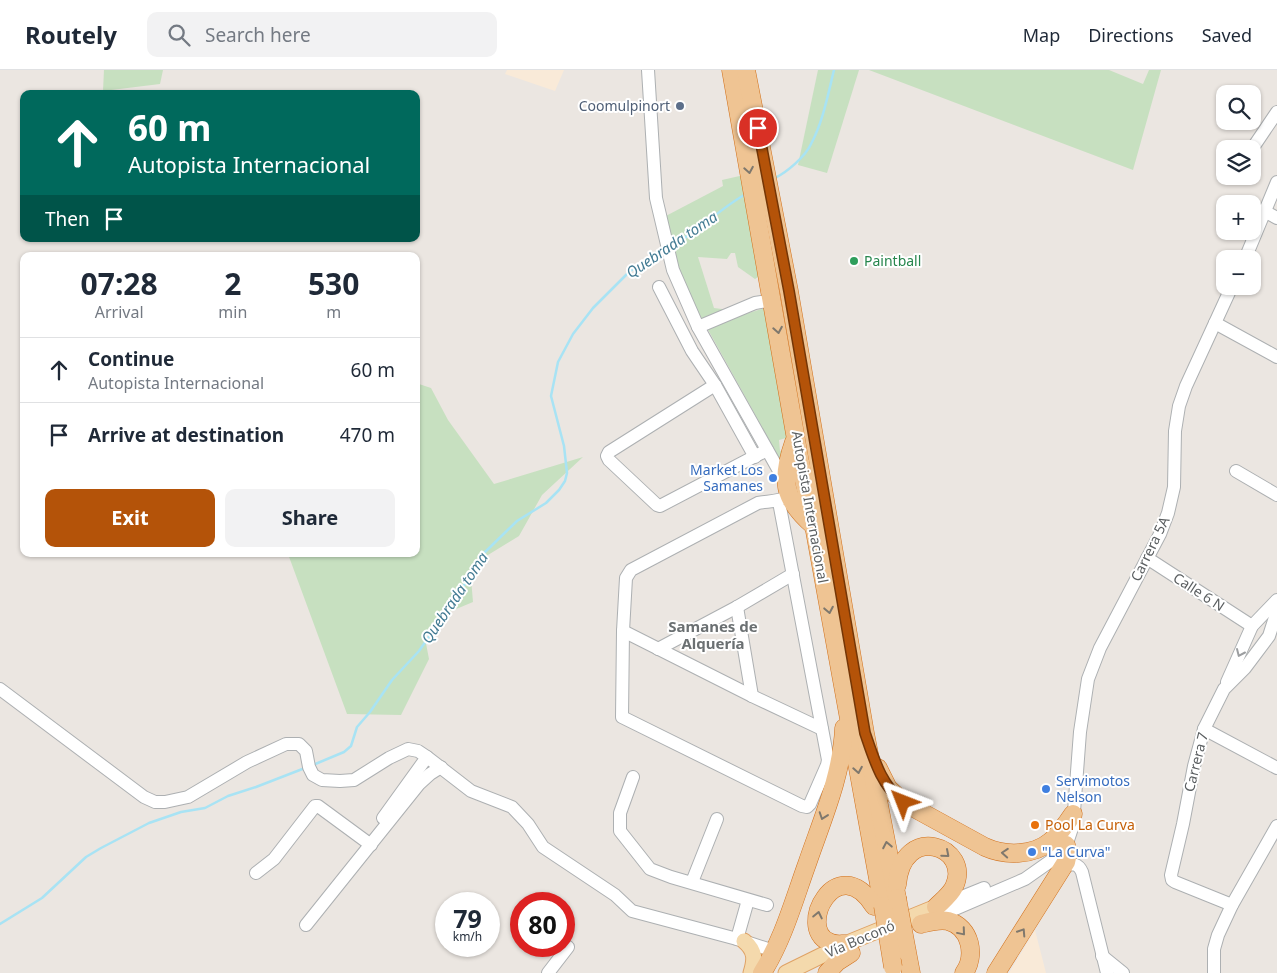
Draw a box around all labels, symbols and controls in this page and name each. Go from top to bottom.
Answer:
search box [147,12,497,57]
text: Routely [25,18,117,51]
icon: search [165,21,193,49]
text: Search here [205,22,311,48]
text: Map [1023,23,1060,47]
text: Directions [1088,23,1174,47]
text: Saved [1202,23,1252,47]
map controls [1216,85,1261,295]
button: search [1216,85,1261,130]
place label: Coomulpinort [579,96,670,115]
marker: Coomulpinort [674,100,686,112]
text: 60 m [128,104,211,151]
pin [737,107,779,149]
icon: ahead [45,110,110,175]
icon: arrive [744,114,772,142]
button: layers [1216,140,1261,185]
text: Autopista Internacional [128,149,370,179]
one-way arrow [743,165,753,174]
button: + [1216,195,1261,240]
icon: arrive [100,205,128,233]
text: Then [45,206,90,232]
water label: Quebrada toma [622,206,721,282]
button: − [1216,250,1261,295]
place label: Paintball [864,251,921,270]
marker: Paintball [848,255,860,267]
text: 07:28 [81,263,158,304]
text: 2 [224,263,241,304]
text: 530 [308,263,359,304]
text: Arrival [95,301,144,323]
text: min [218,301,247,323]
text: m [326,301,341,323]
one-way arrow [772,325,782,334]
text: Continue [88,346,174,372]
icon: ahead [45,356,73,384]
text: 60 m [351,357,395,383]
text: Autopista Internacional [88,372,264,394]
icon: arrive [45,421,73,449]
text: Arrive at destination [88,422,284,448]
text: 470 m [340,422,395,448]
street label: Autopista Internacional [788,429,833,584]
place label: Market Los Samanes [690,460,763,495]
marker: Market Los Samanes [767,472,779,484]
button: Exit [45,489,215,547]
button: Share [225,489,395,547]
street label: Carrera 5A [1126,513,1173,584]
water label: Quebrada toma [416,548,492,647]
street label: Calle 6 N [1170,568,1229,615]
one-way arrow [823,606,833,614]
district label: Samanes de Alquería [668,616,758,653]
one-way arrow [1235,648,1246,657]
street label: Carrera 7 [1179,730,1212,794]
one-way arrow [853,765,863,774]
place label: Servimotos Nelson [1056,771,1130,806]
position arrow [876,775,928,827]
marker: Servimotos Nelson [1040,783,1052,795]
one-way arrow [819,811,829,820]
place label: Pool La Curva [1045,815,1135,834]
marker: Pool La Curva [1029,819,1041,831]
one-way arrow [882,840,893,849]
place label: "La Curva" [1042,842,1110,861]
marker: "La Curva" [1026,846,1038,858]
one-way arrow [1001,847,1009,858]
one-way arrow [941,848,950,857]
speed limit sign: 80 [510,892,575,957]
text: 79 [453,901,482,935]
one-way arrow [813,911,823,920]
street label: Vía Boconó [822,915,897,962]
one-way arrow [956,926,964,935]
text: km/h [453,928,482,945]
one-way arrow [1016,928,1025,938]

